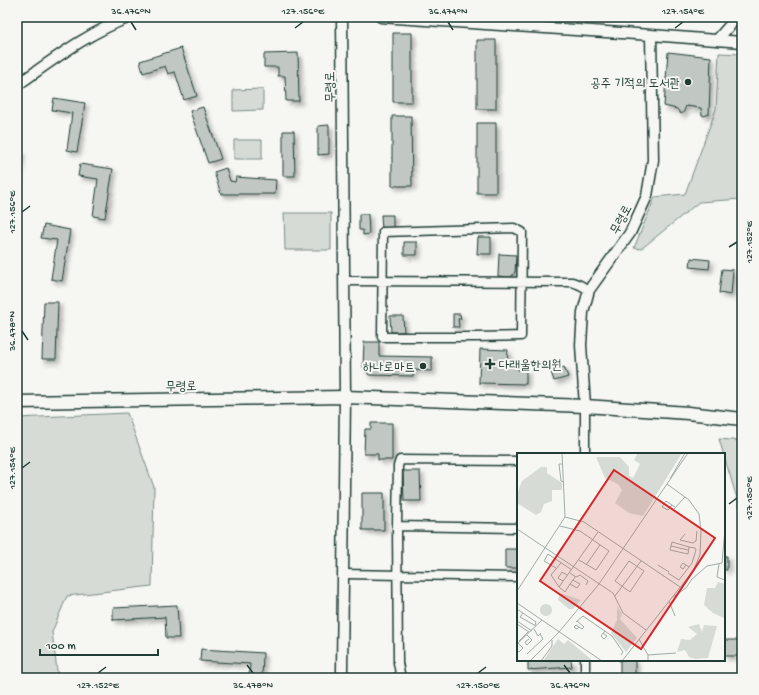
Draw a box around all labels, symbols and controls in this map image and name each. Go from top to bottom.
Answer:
text: 36.476°N [110,6,151,18]
text: 127.156°E [281,6,325,18]
text: 36.474°N [427,6,468,18]
text: 127.154°E [661,6,705,18]
street label: 무령로 [324,71,339,103]
place label: 공주 기적의 도서관 [590,77,680,92]
marker: 공주 기적의 도서관 [683,77,693,87]
text: 127.156°E [7,190,19,234]
street label: 무령로 [608,203,636,238]
text: 127.152°E [744,220,756,264]
text: 36.478°N [7,311,19,352]
marker: 다래울한의원 [484,358,496,370]
place label: 다래울한의원 [499,359,562,374]
place label: 하나로마트 [363,361,415,376]
marker: 하나로마트 [418,361,428,371]
street label: 무령로 [165,380,197,395]
text: 127.154°E [7,446,19,490]
inset map [517,453,725,661]
text: 127.150°E [744,476,756,521]
scale bar [40,631,158,657]
text: 100 m [45,640,76,654]
text: 127.152°E [76,680,120,692]
text: 36.478°N [232,680,273,692]
text: 127.150°E [456,680,500,692]
text: 36.476°N [549,680,590,692]

